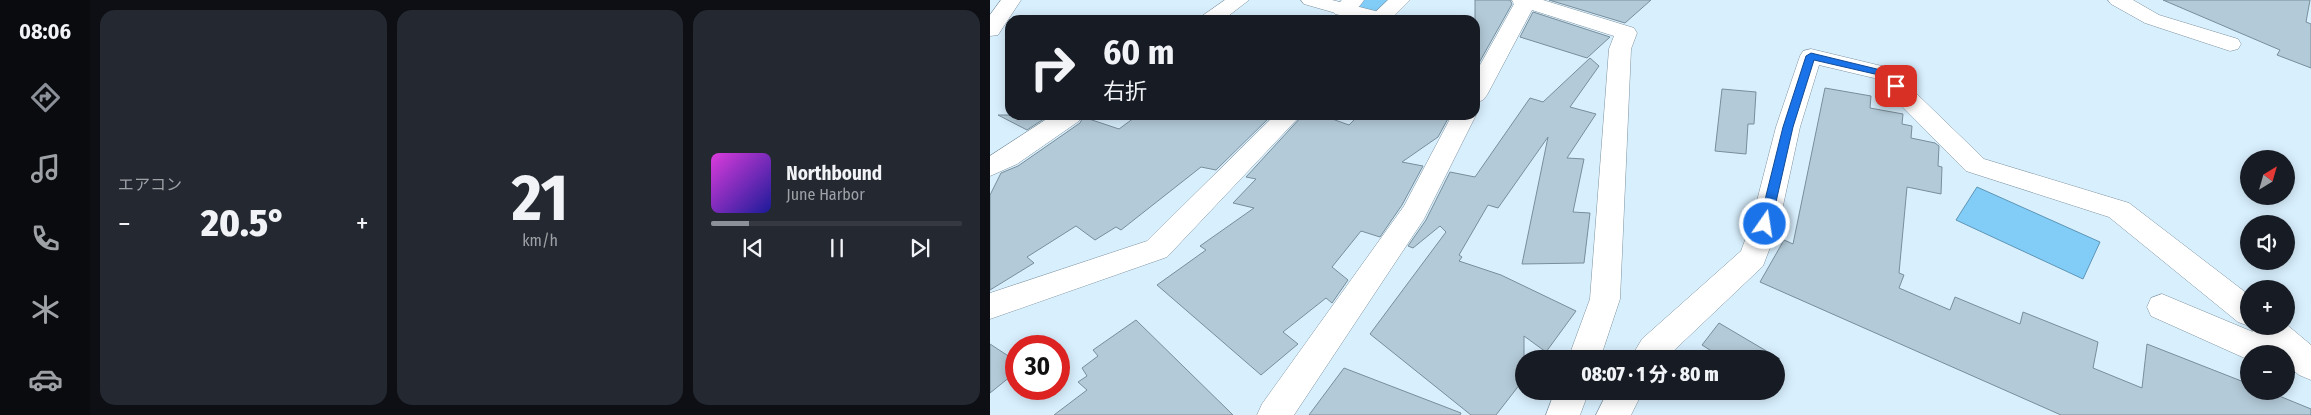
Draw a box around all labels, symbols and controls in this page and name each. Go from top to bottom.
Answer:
text: 08:06 [19,18,71,45]
text: 60 m [1103,31,1174,73]
icon: right [1020,35,1085,100]
pin [1875,65,1917,107]
icon: arrive [1882,72,1910,100]
text: 右折 [1103,78,1147,105]
icon: directions [28,80,63,115]
north arrow [2240,150,2295,205]
map controls [2240,150,2295,400]
icon: music [28,151,63,186]
text: 21 [512,159,568,237]
text: Northbound [786,162,882,185]
text: エアコン [118,175,182,194]
text: June Harbor [786,185,865,204]
position arrow [1738,197,1790,249]
text: 20.5° [201,200,286,246]
text: − [118,207,131,240]
text: + [356,207,369,240]
button: sound [2240,215,2295,270]
icon: phone [28,221,63,256]
text: km/h [522,231,558,250]
icon: previous [739,234,767,262]
icon: pause [823,234,851,262]
icon: next [906,234,934,262]
button: + [2240,280,2295,335]
icon: climate [28,292,63,327]
speed limit sign: 30 [1005,335,1070,400]
button: − [2240,345,2295,400]
icon: car [28,362,63,397]
text: 08:07 · 1 分 · 80 m [1581,363,1719,386]

